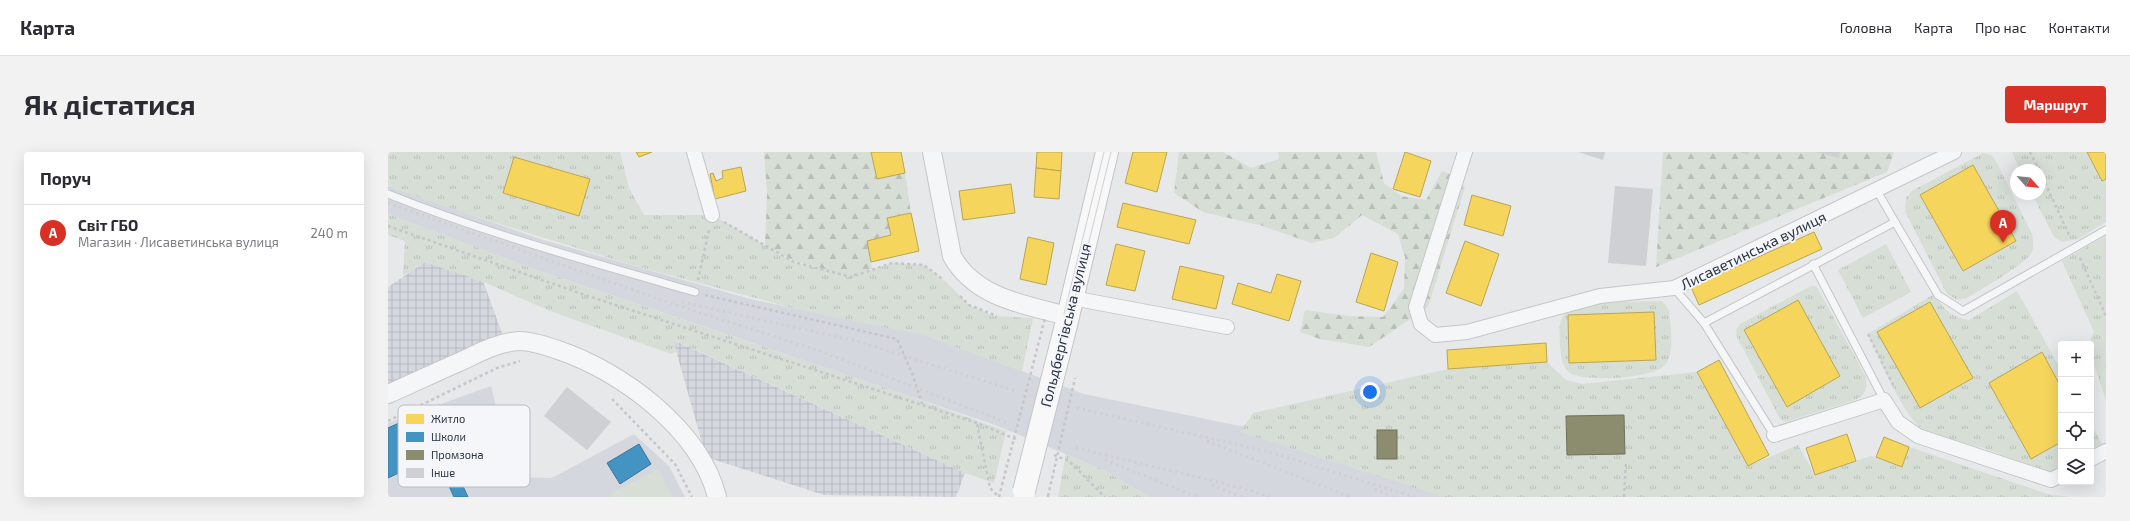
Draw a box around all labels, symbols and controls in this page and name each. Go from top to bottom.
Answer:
text: Карта [20,16,75,39]
text: Головна [1840,19,1892,36]
text: Карта [1914,19,1953,36]
text: Про нас [1975,19,2026,36]
text: Контакти [2048,19,2110,36]
button: Маршрут [2005,86,2106,123]
text: Як дістатися [24,87,196,121]
north arrow [2010,164,2046,200]
text: Поруч [40,168,91,188]
street label: Лисаветинська вулиця [1677,207,1829,294]
pin: A [1990,210,2016,243]
text: Світ ГБО [78,216,138,234]
text: A [49,225,57,241]
text: 240 m [311,225,348,241]
text: Магазин · Лисаветинська вулиця [78,234,279,250]
street label: Гольдбергівська вулиця [1036,241,1095,409]
map controls [2058,341,2094,485]
button: + [2058,341,2094,377]
button: − [2058,377,2094,413]
your location [1360,382,1380,402]
legend [398,405,530,487]
text: Житло [431,412,465,425]
button: locate [2058,413,2094,449]
text: Школи [431,430,466,443]
text: Промзона [431,448,483,461]
button: layers [2058,449,2094,485]
text: Інше [431,466,455,479]

